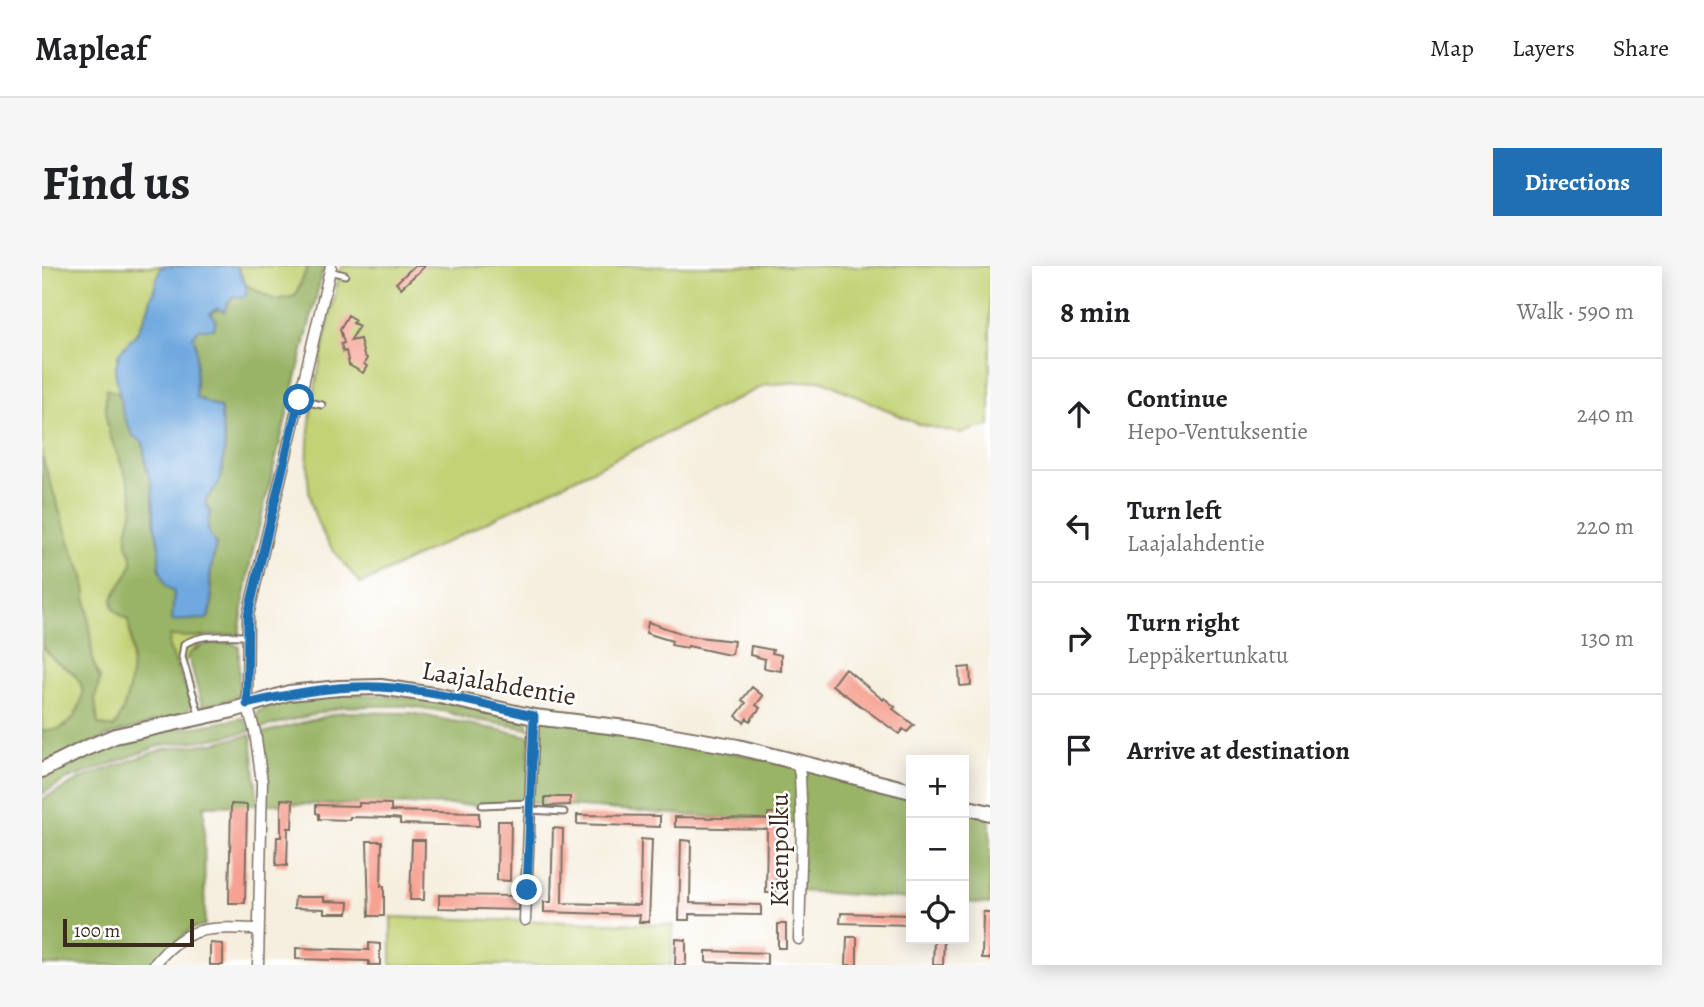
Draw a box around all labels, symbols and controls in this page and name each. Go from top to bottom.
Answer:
text: Mapleaf [35,26,147,71]
text: Map [1430,32,1474,64]
text: Layers [1512,32,1575,64]
text: Share [1613,32,1669,64]
button: Directions [1493,148,1662,216]
text: Find us [42,149,190,216]
text: 8 min [1060,292,1130,332]
text: Walk · 590 m [1517,296,1634,327]
text: Continue [1127,381,1228,416]
route start [283,384,314,415]
icon: ahead [1060,395,1098,433]
text: 240 m [1577,399,1634,430]
text: Hepo-Ventuksentie [1127,416,1308,447]
text: Turn left [1127,493,1222,528]
icon: left [1060,507,1098,545]
text: 220 m [1576,511,1634,542]
text: Laajalahdentie [1127,528,1265,559]
text: Turn right [1127,605,1240,640]
icon: right [1060,619,1098,657]
text: 130 m [1581,623,1634,654]
text: Leppäkertunkatu [1127,640,1288,671]
street label: Laajalahdentie [419,653,579,714]
icon: arrive [1060,731,1098,769]
text: Arrive at destination [1127,733,1350,768]
map controls [906,755,969,944]
button: + [906,755,969,818]
street label: Käenpolku [762,792,797,907]
button: − [906,818,969,881]
route end [511,874,542,905]
button: locate [906,881,969,944]
scale bar [63,916,194,948]
text: 100 m [74,918,120,944]

